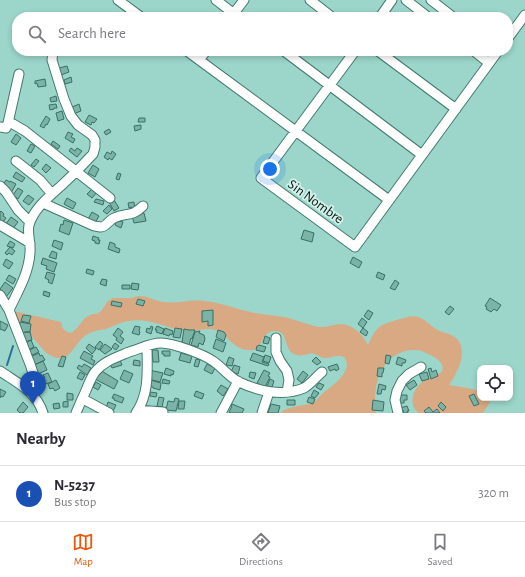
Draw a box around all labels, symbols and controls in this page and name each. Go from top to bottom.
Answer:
search box [12,12,513,56]
icon: search [26,23,48,45]
text: Search here [58,26,126,41]
your location [260,159,280,179]
street label: Sin Nombre [285,177,346,227]
map controls [477,365,513,401]
button: locate [477,365,513,401]
pin: 1 [20,371,46,404]
text: Nearby [16,430,66,447]
text: N-5237 [54,478,95,493]
text: 1 [27,487,31,500]
text: 320 m [478,487,509,500]
text: Bus stop [54,496,96,509]
tab: Map [72,531,94,568]
tab: Directions [239,531,283,568]
tab: Saved [427,531,453,568]

